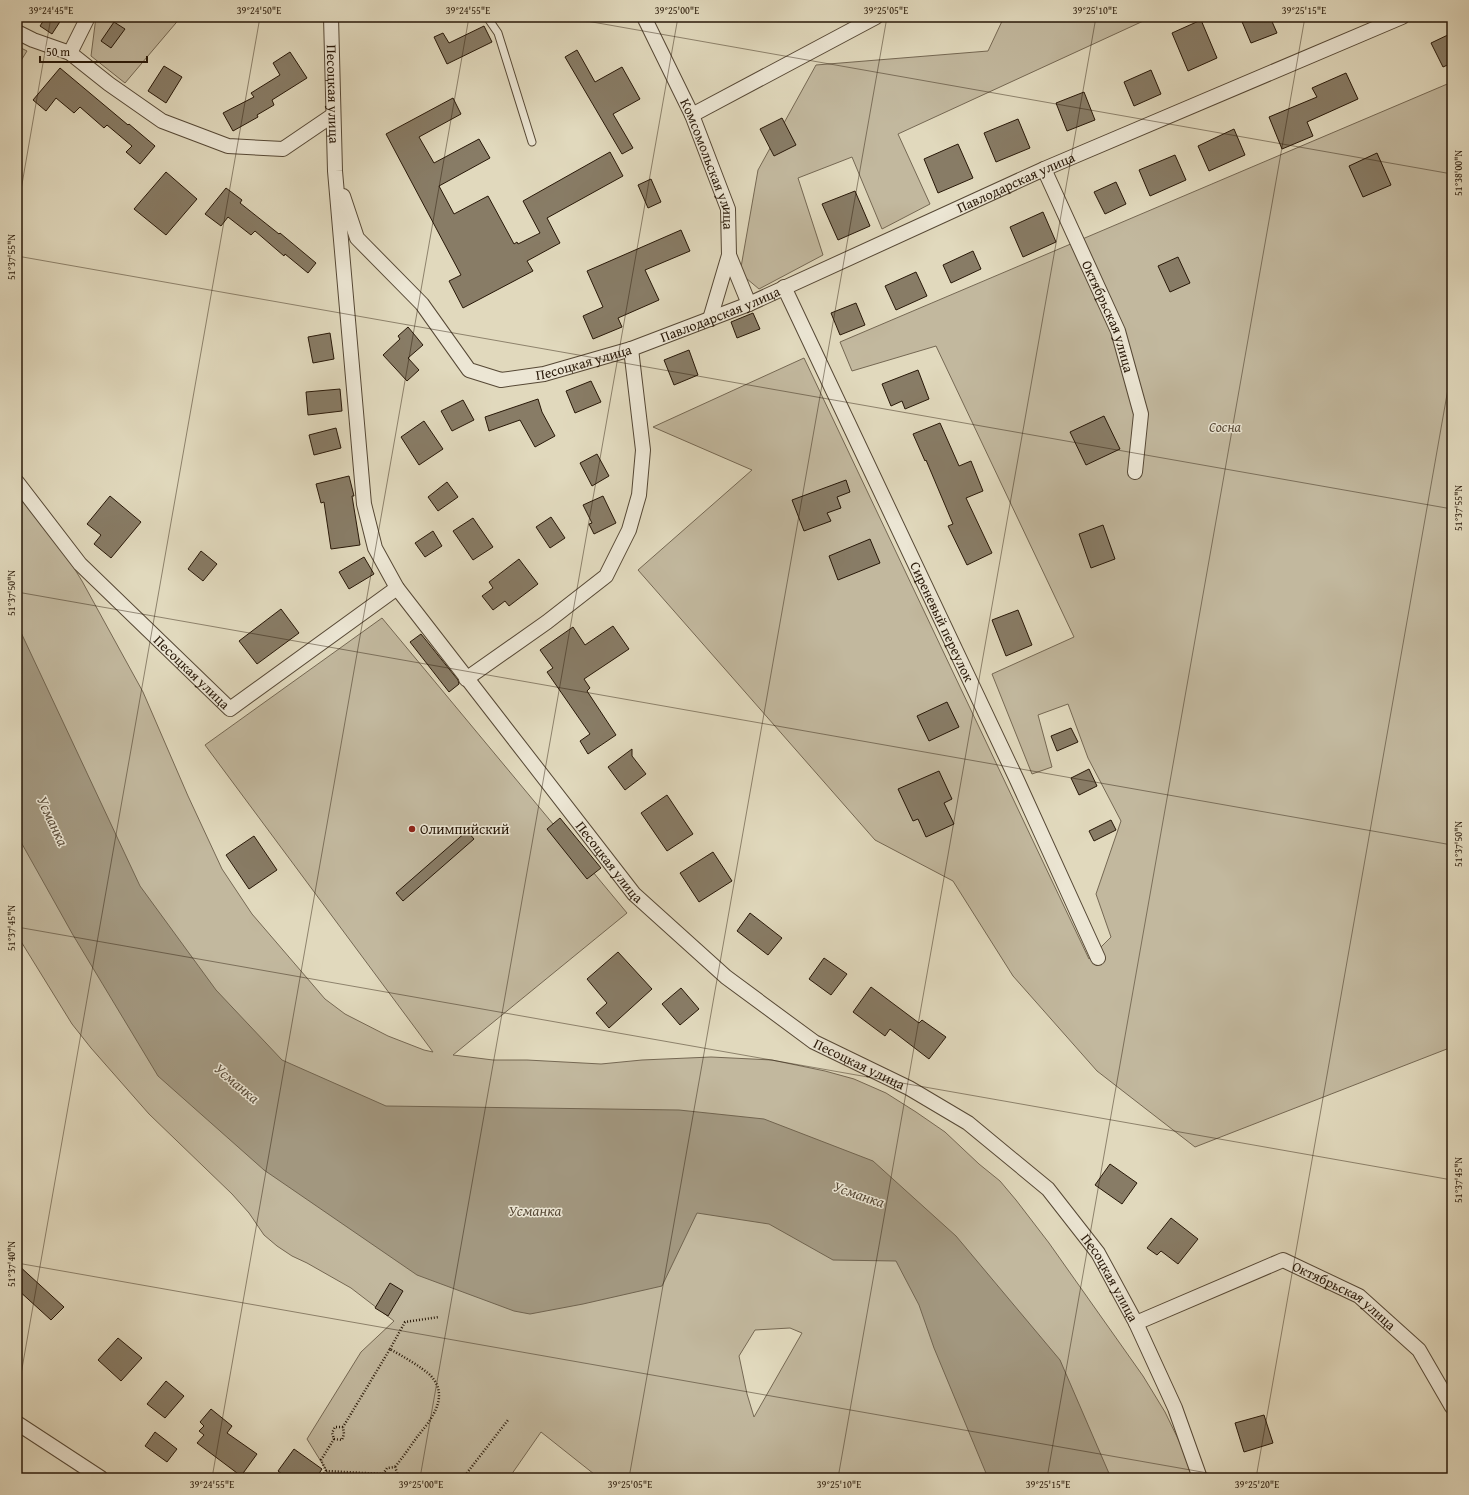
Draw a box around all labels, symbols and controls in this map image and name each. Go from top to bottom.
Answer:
text: 39°24'45"E [29,3,73,18]
text: 39°24'50"E [237,3,281,18]
text: 39°24'55"E [446,3,490,18]
text: 39°25'00"E [655,3,699,18]
text: 39°25'05"E [864,3,908,18]
text: 39°25'10"E [1073,3,1117,18]
text: 39°25'15"E [1282,3,1326,18]
scale bar [40,38,147,64]
text: 50 m [46,43,70,60]
street label: Песоцкая улица [322,44,344,144]
street label: Комсомольская улица [675,95,738,230]
street label: Павлодарская улица [954,147,1078,218]
text: 51°38'00"N [1451,150,1466,196]
text: 51°37'55"N [4,234,19,280]
street label: Октябрьская улица [1077,257,1139,375]
street label: Павлодарская улица [657,281,784,347]
street label: Песоцкая улица [534,339,634,385]
park label: Сосна [1209,417,1242,437]
text: 51°37'55"N [1451,485,1466,531]
street label: Сиреневый переулок [905,558,979,686]
text: 51°37'50"N [4,570,19,616]
street label: Песоцкая улица [149,631,235,714]
water label: Усманка [32,793,74,849]
street label: Песоцкая улица [571,817,648,908]
place label: Олимпийский [420,819,509,839]
text: 51°37'50"N [1451,821,1466,867]
marker: Олимпийский [407,824,417,834]
text: 51°37'45"N [4,905,19,951]
street label: Песоцкая улица [810,1033,908,1095]
water label: Усманка [210,1058,264,1108]
text: 51°37'45"N [1451,1157,1466,1203]
water label: Усманка [831,1175,888,1213]
water label: Усманка [509,1200,562,1221]
street label: Песоцкая улица [1076,1229,1144,1325]
text: 51°37'40"N [4,1241,19,1287]
street label: Октябрьская улица [1289,1256,1401,1335]
text: 39°24'55"E [190,1477,234,1492]
text: 39°25'00"E [399,1477,443,1492]
text: 39°25'05"E [608,1477,652,1492]
text: 39°25'10"E [817,1477,861,1492]
text: 39°25'15"E [1026,1477,1070,1492]
text: 39°25'20"E [1235,1477,1279,1492]

